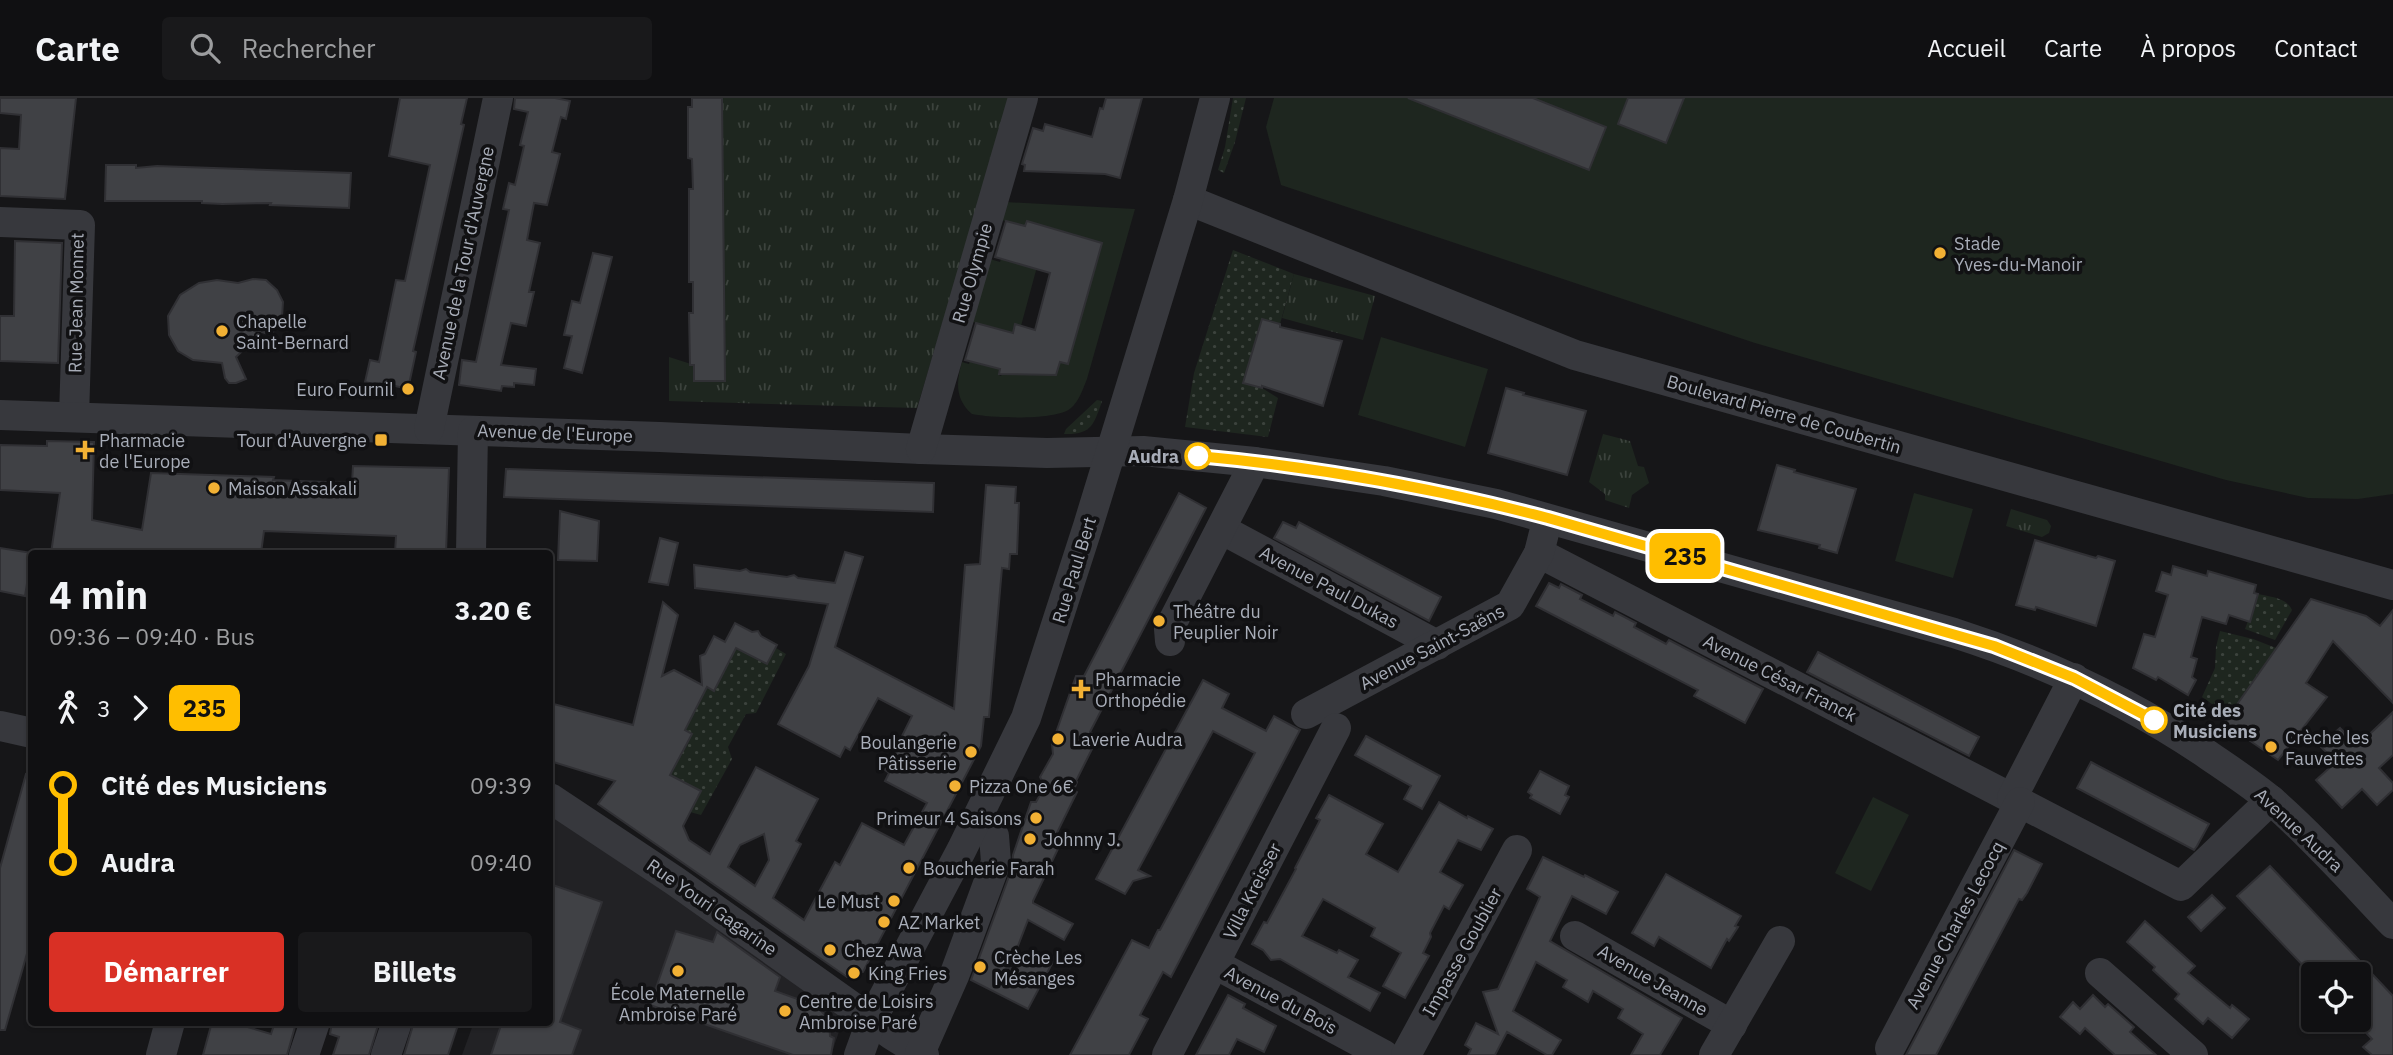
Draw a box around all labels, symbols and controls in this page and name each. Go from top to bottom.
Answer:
search box [162,17,652,80]
text: Carte [35,27,120,70]
icon: search [186,29,224,67]
text: Rechercher [242,31,376,65]
text: Accueil [1927,32,2006,64]
text: Carte [2044,32,2102,64]
text: À propos [2140,32,2236,64]
text: Contact [2274,32,2358,64]
street label: Avenue de la Tour d'Auvergne [427,144,499,382]
street label: Rue Olympie [947,220,997,326]
place label: Stade Yves-du-Manoir [1954,232,2083,276]
street label: Rue Jean Monnet [63,233,89,373]
marker: Stade Yves-du-Manoir [1932,245,1948,261]
place label: Chapelle Saint-Bernard [236,310,349,354]
marker: Chapelle Saint-Bernard [214,323,230,339]
street label: Boulevard Pierre de Coubertin [1664,369,1904,459]
place label: Euro Fournil [296,378,394,401]
marker: Euro Fournil [400,381,416,397]
street label: Avenue de l'Europe [477,419,633,447]
place label: Pharmacie de l'Europe [99,429,191,473]
place label: Tour d'Auvergne [237,429,367,452]
marker: Tour d'Auvergne [373,432,389,448]
marker: Pharmacie de l'Europe [77,442,93,458]
marker: Audra [1185,443,1211,469]
place label: Audra [1128,445,1179,468]
place label: Maison Assakali [228,477,357,500]
marker: Maison Assakali [206,480,222,496]
street label: Rue Paul Bert [1047,514,1101,626]
line badge: 235 [1645,533,1725,579]
text: 235 [1663,540,1707,572]
street label: Avenue Paul Dukas [1256,541,1402,633]
text: 4 min [49,570,148,619]
text: 3.20 € [455,593,532,627]
street label: Avenue Saint-Saëns [1356,599,1508,695]
place label: Théâtre du Peuplier Noir [1173,600,1279,644]
marker: Théâtre du Peuplier Noir [1151,613,1167,629]
text: 09:36 – 09:40 · Bus [49,621,255,651]
street label: Avenue César Franck [1699,629,1861,727]
place label: Pharmacie Orthopédie [1095,668,1186,712]
marker: Pharmacie Orthopédie [1073,681,1089,697]
icon: walk [49,689,87,727]
icon: forward [121,689,159,727]
text: 235 [183,692,226,724]
text: 3 [97,693,111,723]
place label: Cité des Musiciens [2173,699,2257,743]
marker: Cité des Musiciens [2141,707,2167,733]
place label: Crèche les Fauvettes [2285,726,2370,770]
place label: Laverie Audra [1072,728,1183,751]
place label: Boulangerie Pâtisserie [860,731,957,775]
marker: Laverie Audra [1050,731,1066,747]
marker: Crèche les Fauvettes [2263,739,2279,755]
marker: Boulangerie Pâtisserie [963,744,979,760]
text: Cité des Musiciens [101,768,327,802]
text: 09:39 [470,770,532,800]
place label: Pizza One 6€ [969,775,1074,798]
marker: Pizza One 6€ [947,778,963,794]
street label: Avenue Audra [2250,783,2348,877]
place label: Primeur 4 Saisons [876,807,1022,830]
marker: Primeur 4 Saisons [1028,810,1044,826]
place label: Johnny J. [1044,828,1121,851]
marker: Johnny J. [1022,831,1038,847]
street label: Avenue Charles Lecocq [1901,837,2009,1013]
street label: Villa Kreisser [1218,839,1286,943]
text: Audra [101,845,175,879]
text: 09:40 [470,847,532,877]
street label: Rue Youri Gagarine [642,853,782,961]
place label: Boucherie Farah [923,857,1055,880]
marker: Boucherie Farah [901,860,917,876]
street label: Impasse Goublier [1417,883,1507,1020]
place label: Le Must [817,890,880,913]
marker: Le Must [886,893,902,909]
place label: AZ Market [898,911,980,934]
marker: AZ Market [876,914,892,930]
button: Démarrer [49,932,284,1012]
button: Billets [298,932,532,1012]
place label: Chez Awa [844,939,923,962]
street label: Avenue Jeanne [1594,939,1712,1021]
marker: Chez Awa [822,942,838,958]
place label: Crèche Les Mésanges [994,946,1082,990]
marker: Crèche Les Mésanges [972,959,988,975]
street label: Avenue du Bois [1221,961,1341,1039]
place label: King Fries [868,962,947,985]
map controls [2301,962,2371,1032]
button: locate [2301,962,2371,1032]
marker: École Maternelle Ambroise Paré [670,963,686,979]
marker: King Fries [846,965,862,981]
place label: École Maternelle Ambroise Paré [610,982,746,1026]
place label: Centre de Loisirs Ambroise Paré [799,990,934,1034]
marker: Centre de Loisirs Ambroise Paré [777,1003,793,1019]

